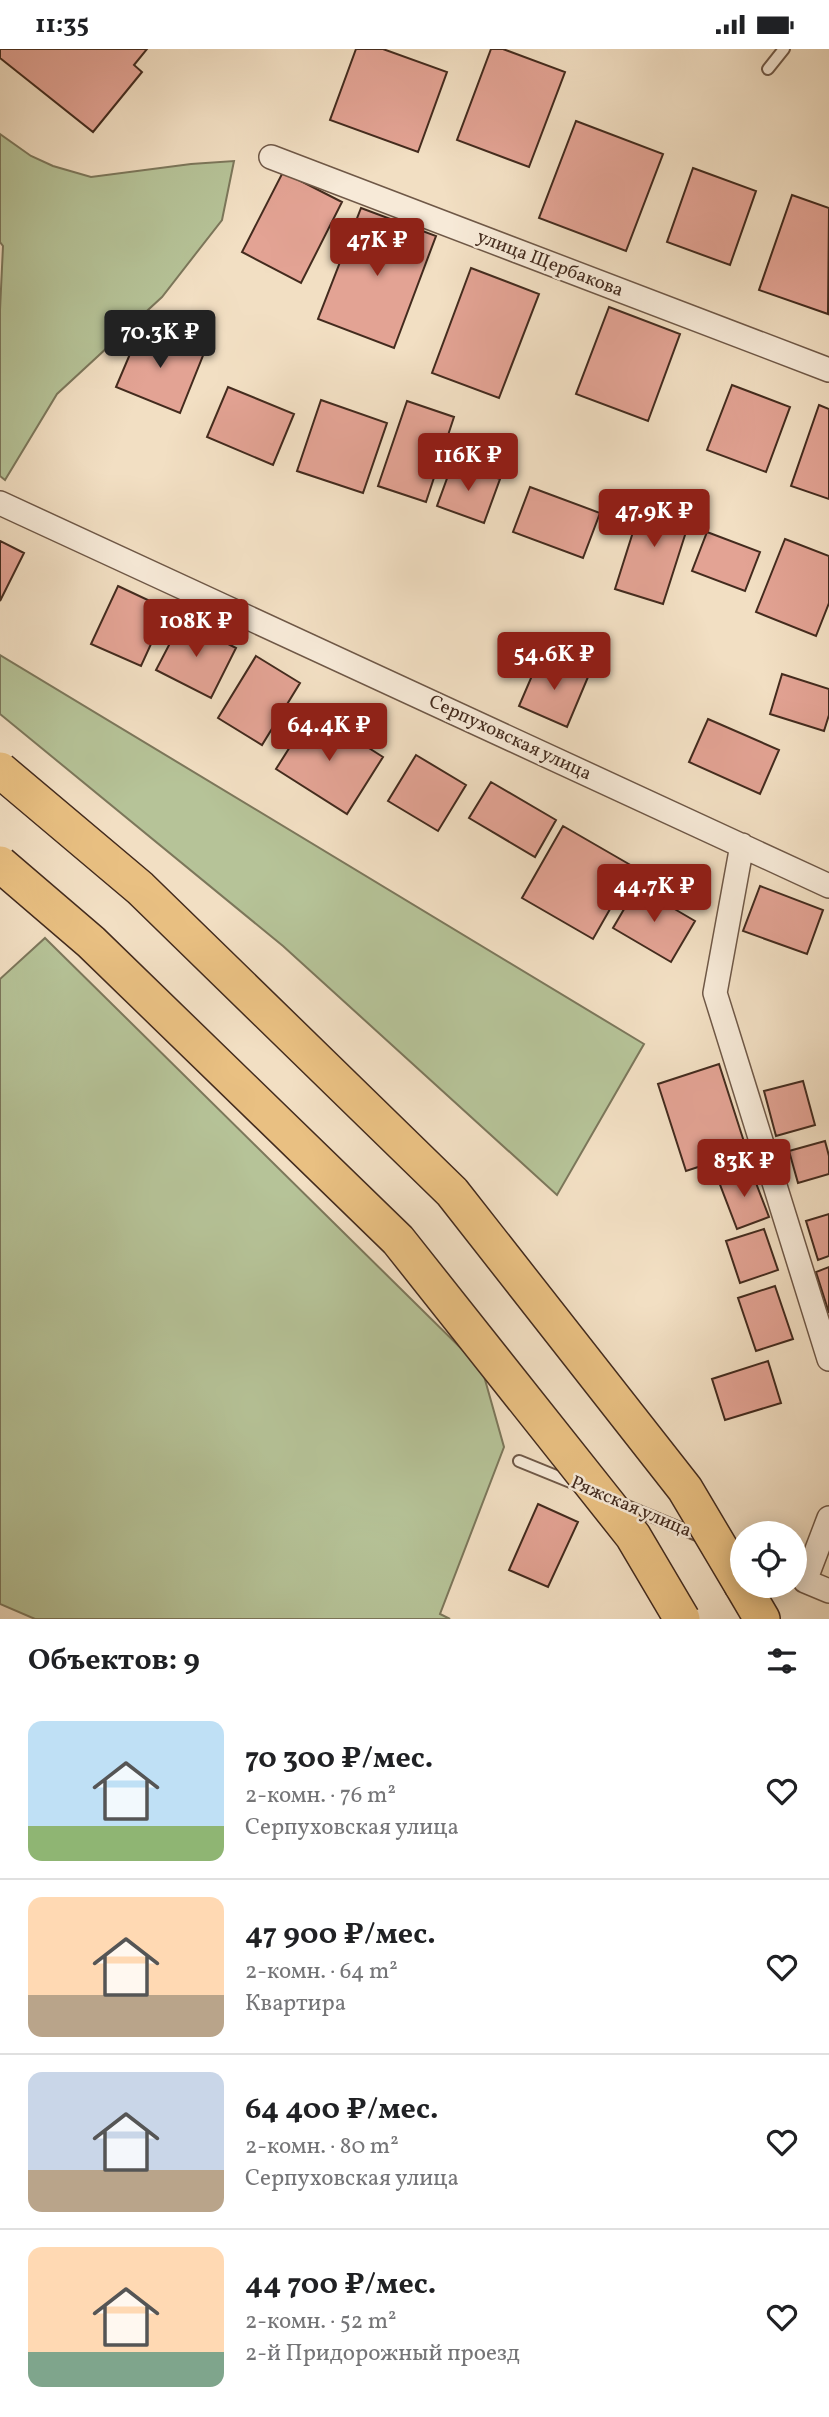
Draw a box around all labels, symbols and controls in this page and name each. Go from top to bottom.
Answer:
text: 11:35 [35,7,89,43]
pin: 47K ₽ [328,219,426,278]
street label: улица Щербакова [473,224,627,304]
text: 47K ₽ [346,225,408,257]
pin: 70.3K ₽ [95,311,225,370]
text: 70.3K ₽ [120,317,200,349]
pin: 116K ₽ [411,433,525,493]
text: 116K ₽ [434,440,502,472]
pin: 47.9K ₽ [589,489,719,549]
text: 47.9K ₽ [615,496,693,528]
pin: 108K ₽ [139,599,253,659]
text: 108K ₽ [160,606,232,638]
pin: 54.6K ₽ [489,633,619,692]
text: 54.6K ₽ [513,639,595,671]
street label: Серпуховская улица [424,689,596,787]
pin: 64.4K ₽ [264,703,394,763]
text: 64.4K ₽ [287,710,371,742]
pin: 44.7K ₽ [589,865,719,924]
text: 44.7K ₽ [613,871,695,903]
pin: 83K ₽ [695,1139,793,1199]
text: 83K ₽ [713,1146,775,1178]
street label: Ряжская улица [567,1470,695,1544]
map controls [730,1521,807,1598]
button: locate [730,1521,807,1598]
text: Объектов: 9 [28,1640,200,1682]
icon: filters [763,1642,801,1680]
text: 70 300 ₽/мес. [245,1738,433,1780]
icon: home [84,1749,168,1833]
icon: heart [763,1772,801,1810]
text: 2-комн. · 76 m² [245,1780,396,1812]
text: Серпуховская улица [245,1812,459,1844]
text: 47 900 ₽/мес. [245,1914,436,1956]
icon: home [84,1925,168,2009]
icon: heart [763,1948,801,1986]
text: 2-комн. · 64 m² [245,1956,398,1988]
text: Квартира [245,1988,346,2020]
text: 64 400 ₽/мес. [245,2089,438,2131]
icon: home [84,2100,168,2184]
icon: heart [763,2123,801,2161]
text: 2-комн. · 80 m² [245,2131,399,2163]
text: Серпуховская улица [245,2163,459,2195]
text: 44 700 ₽/мес. [245,2264,436,2306]
icon: home [84,2275,168,2359]
icon: heart [763,2298,801,2336]
text: 2-комн. · 52 m² [245,2306,397,2338]
text: 2-й Придорожный проезд [245,2338,520,2370]

